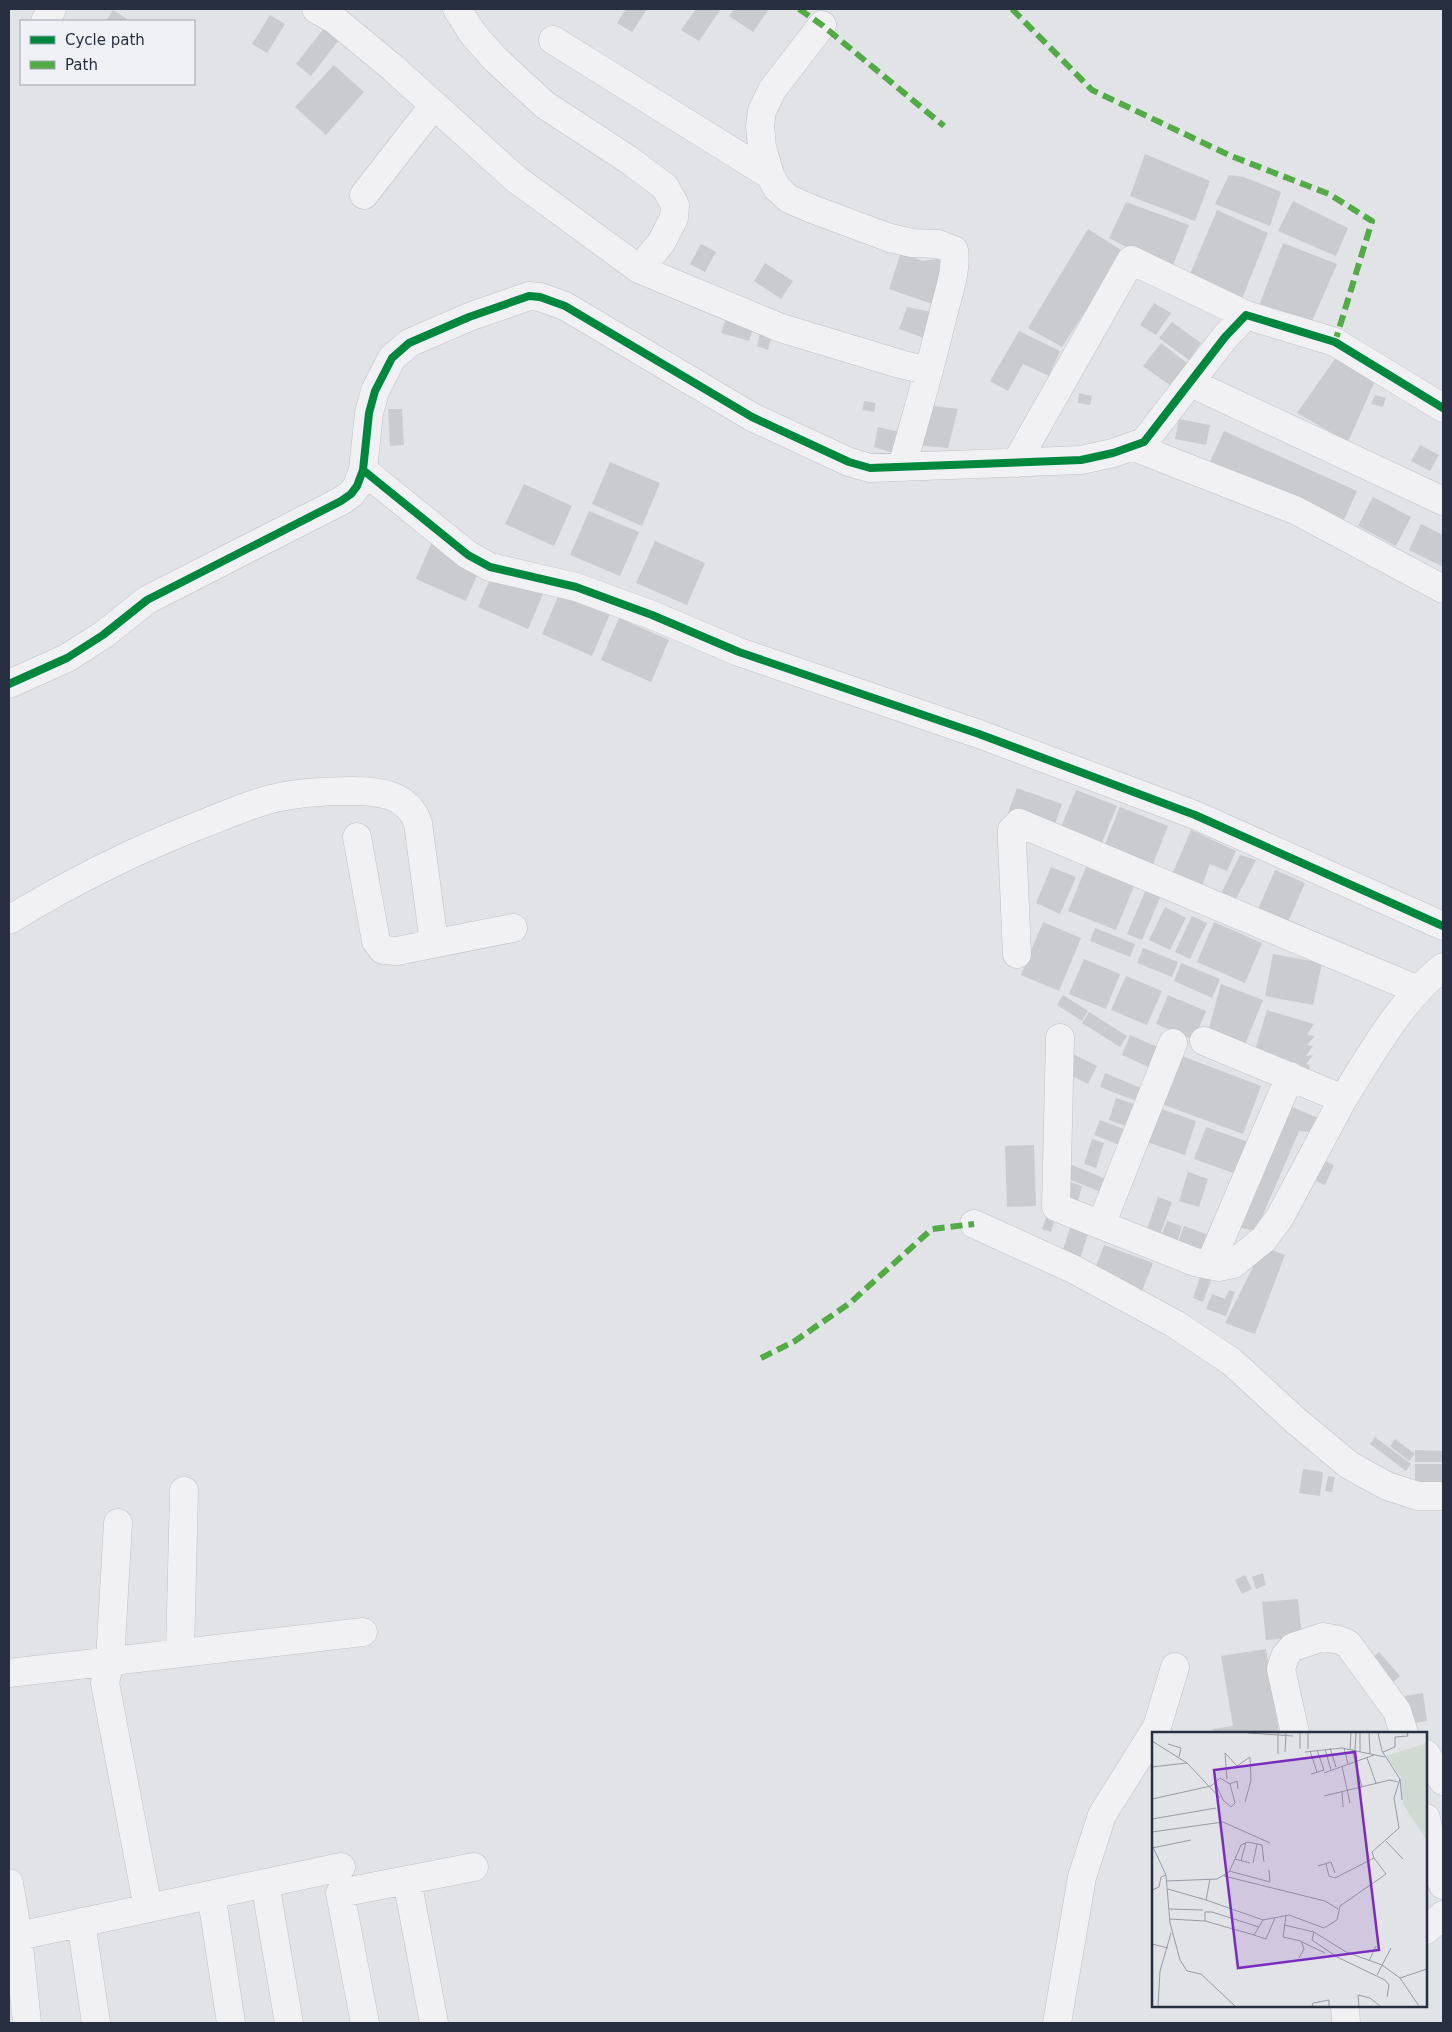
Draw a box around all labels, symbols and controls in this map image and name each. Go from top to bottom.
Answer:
legend [20,20,195,85]
text: Cycle path [65,31,145,49]
text: Path [65,56,98,74]
inset map [1152,1732,1427,2007]

